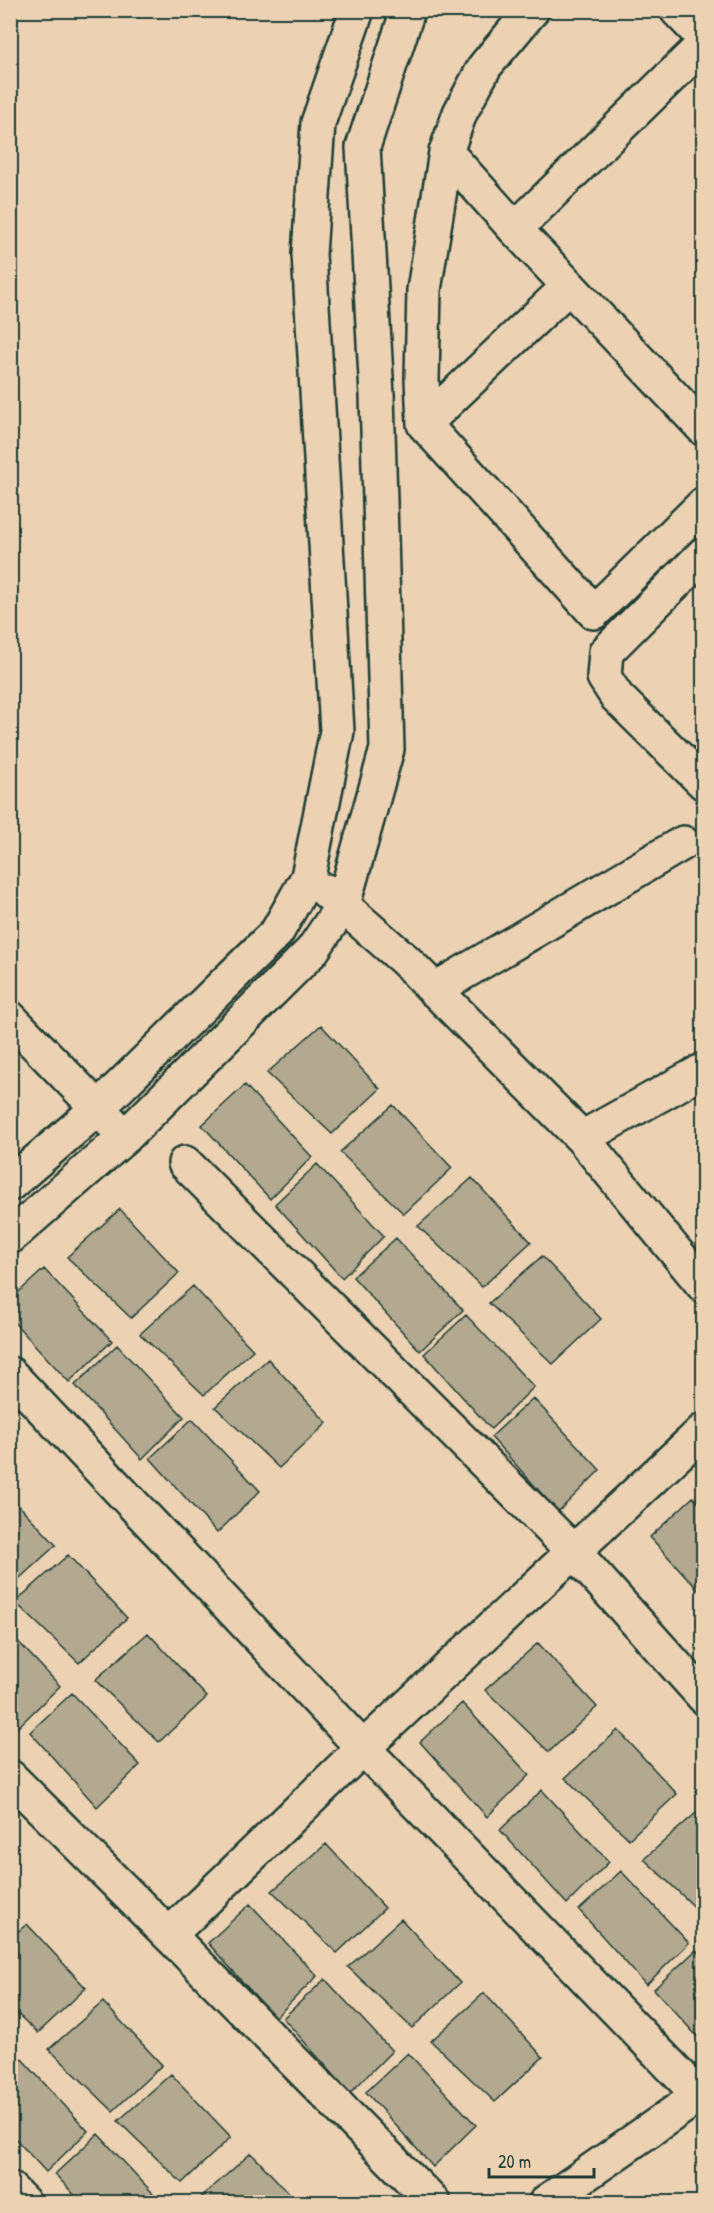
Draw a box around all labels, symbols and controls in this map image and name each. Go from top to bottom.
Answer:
scale bar [489,2141,594,2179]
text: 20 m [498,2149,531,2174]

